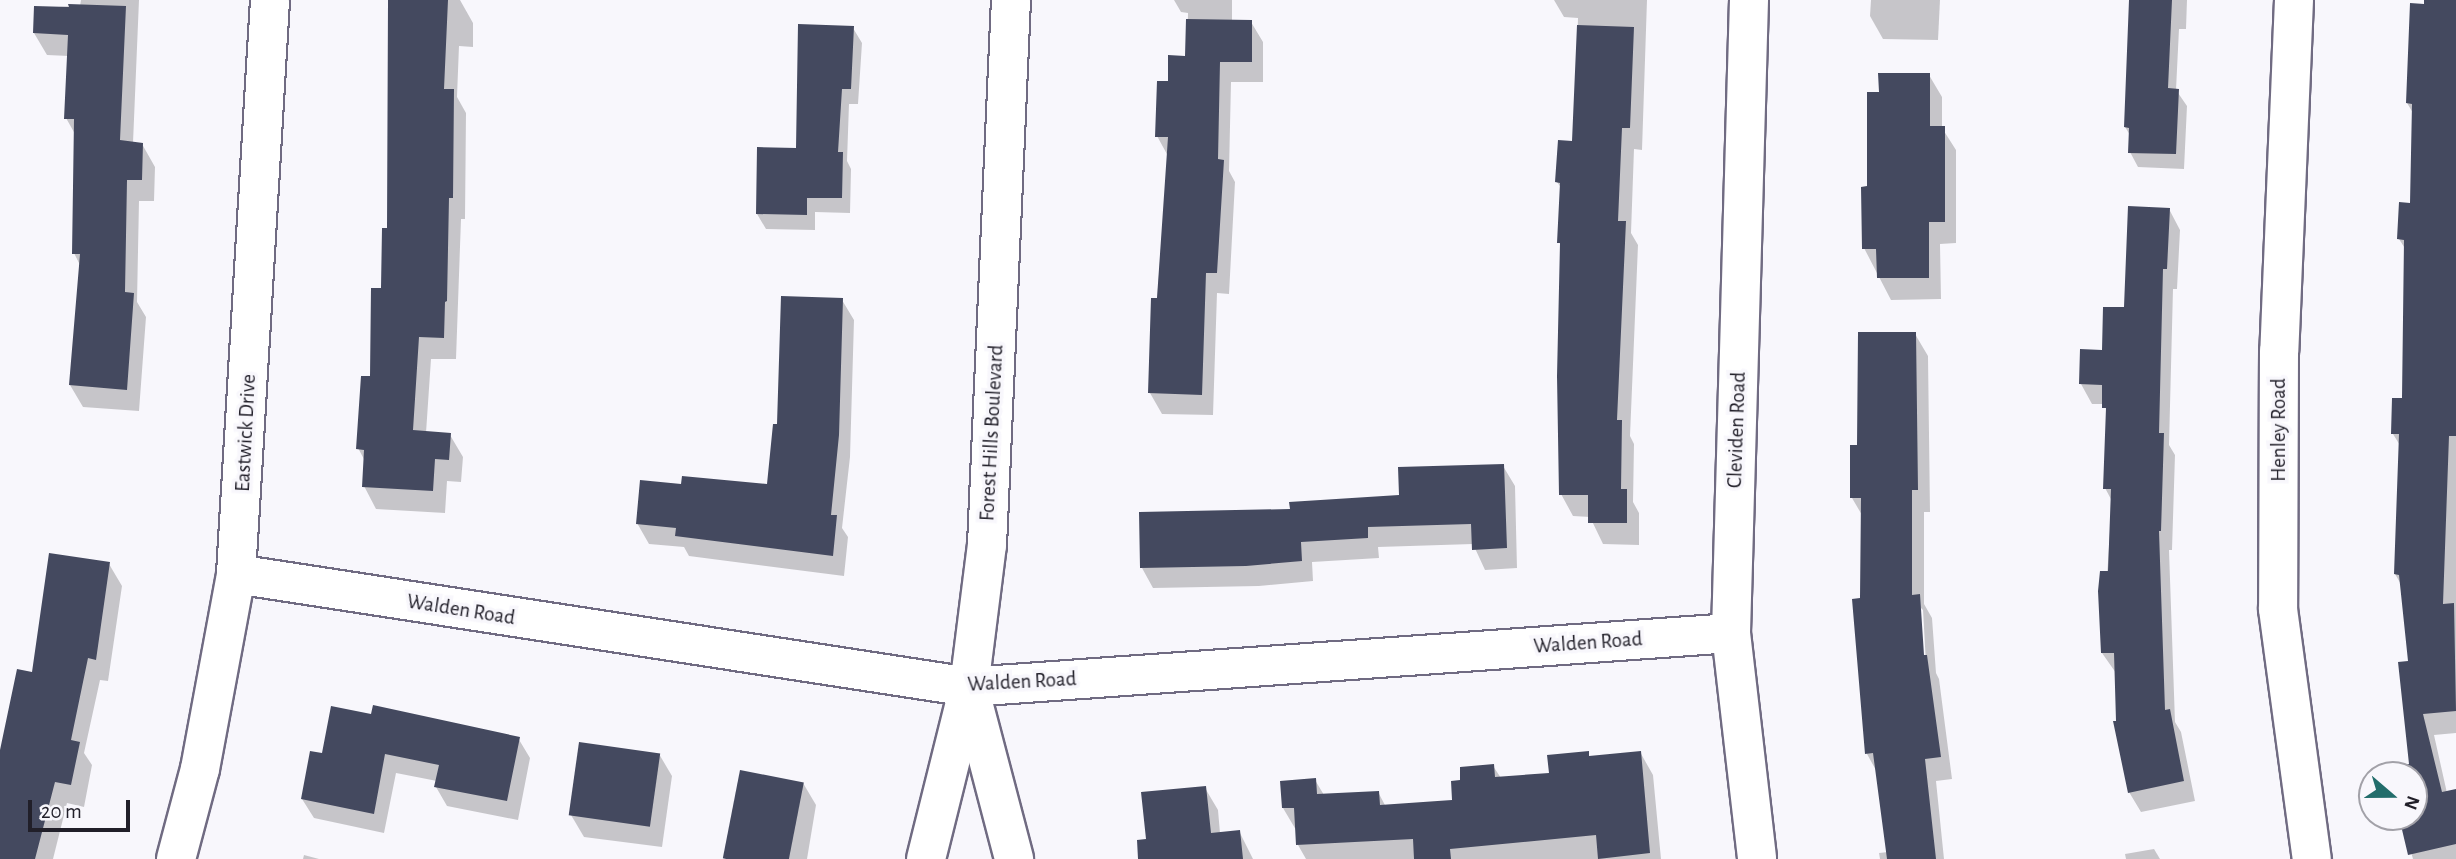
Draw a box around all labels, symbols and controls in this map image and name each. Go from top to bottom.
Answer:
street label: Forest Hills Boulevard [975,344,1009,522]
street label: Cleviden Road [1722,371,1752,489]
street label: Eastwick Drive [230,373,262,493]
street label: Henley Road [2266,378,2292,482]
street label: Walden Road [405,589,517,631]
street label: Walden Road [1533,627,1643,659]
street label: Walden Road [967,667,1077,697]
north arrow [2358,761,2428,831]
scale bar [32,786,133,830]
text: N [2400,793,2423,812]
text: 20 m [41,801,82,822]

